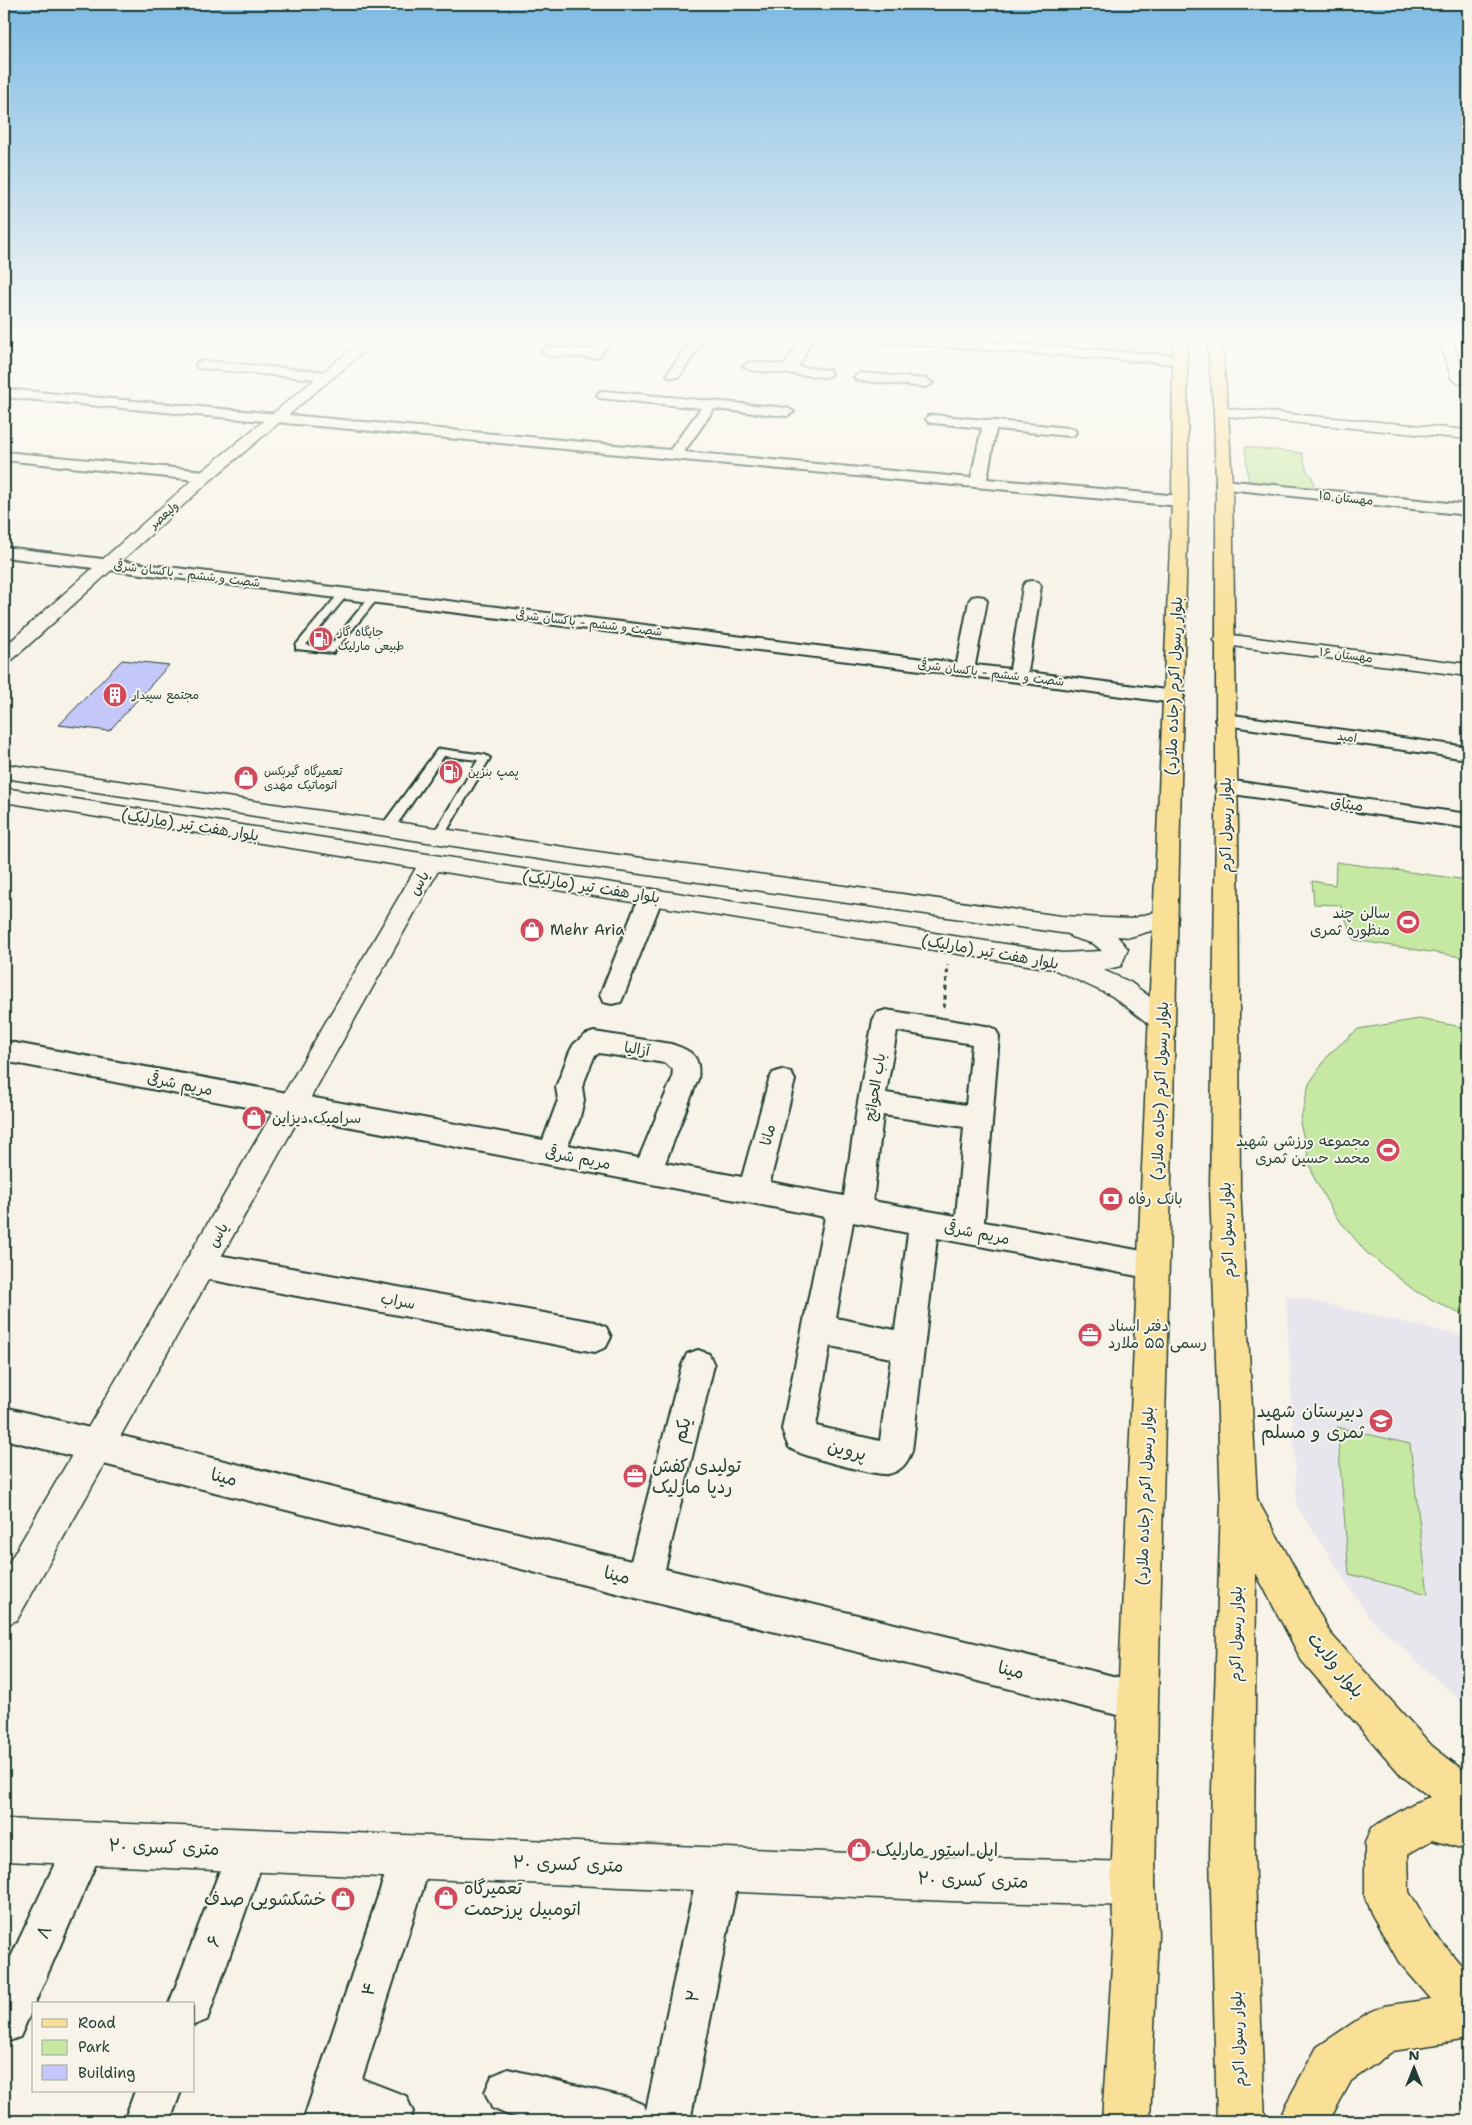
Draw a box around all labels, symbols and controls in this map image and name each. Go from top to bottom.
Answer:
street label: مهستان ۱۵ [1318,487,1374,509]
street label: ولیعصر [145,498,182,533]
street label: شصت و ششم - پاکسان شرقی [113,557,261,592]
street label: بلوار رسول اکرم (جاده ملارد) [1161,596,1189,776]
street label: شصت و ششم - پاکسان شرقی [515,606,663,641]
place label: جایگاه گاز طبیعی مارلیک [337,624,404,654]
fuel station icon: جایگاه گاز طبیعی مارلیک [308,626,334,652]
street label: مهستان ۱۶ [1318,644,1374,666]
street label: شصت و ششم - پاکسان شرقی [917,656,1065,691]
building icon: مجتمع سپیدار [102,682,128,708]
place label: مجتمع سپیدار [131,687,199,704]
street label: امید [1336,728,1358,746]
fuel station icon: پمپ بنزین [438,759,464,785]
place label: تعمیرگاه گیربکس اتوماتیک مهدی [264,763,343,793]
place label: پمپ بنزین [468,764,519,780]
shop icon: تعمیرگاه گیربکس اتوماتیک مهدی [233,765,259,791]
street label: بلوار رسول اکرم [1216,777,1238,873]
street label: میثاق [1329,792,1365,816]
street label: بلوار هفت تیر (مارلیک) [120,804,260,846]
street label: بلوار هفت تیر (مارلیک) [521,866,661,908]
street label: یاس [404,867,434,899]
place label: سالن چند منظوره ثمری [1310,903,1390,940]
sports icon: سالن چند منظوره ثمری [1395,909,1421,935]
shop icon: Mehr Aria [519,917,545,943]
place label: Mehr Aria [550,920,625,940]
street label: بلوار هفت تیر (مارلیک) [920,930,1060,974]
street label: بلوار رسول اکرم (جاده ملارد) [1147,1001,1175,1181]
street label: آزالیا [623,1037,653,1061]
street label: باب الحوائج [860,1052,890,1122]
street label: مریم شرقی [145,1067,215,1102]
shop icon: سرامیک دیزاین [241,1105,267,1131]
place label: سرامیک دیزاین [272,1108,361,1128]
street label: مانا [756,1122,780,1148]
place label: مجموعه ورزشی شهید محمد حسین ثمری [1236,1131,1370,1168]
sports icon: مجموعه ورزشی شهید محمد حسین ثمری [1375,1137,1401,1163]
street label: مریم شرقی [543,1141,613,1176]
street label: بلوار رسول اکرم [1215,1182,1241,1278]
bank icon: بانک رفاه [1098,1186,1124,1212]
place label: بانک رفاه [1128,1189,1183,1209]
street label: مریم شرقی [942,1216,1012,1251]
street label: یاس [203,1219,233,1251]
street label: سراب [379,1288,417,1314]
place label: دفتر اسناد رسمی ۵۵ ملارد [1108,1316,1207,1353]
office icon: دفتر اسناد رسمی ۵۵ ملارد [1077,1322,1103,1348]
place label: دبیرستان شهید ثمری و مسلم [1257,1399,1365,1446]
street label: بلوار رسول اکرم (جاده ملارد) [1132,1406,1160,1586]
school or university icon: دبیرستان شهید ثمری و مسلم [1368,1408,1394,1434]
street label: یکم [667,1415,699,1446]
street label: پروین [825,1434,869,1466]
place label: تولیدی کفش ردپا مارلیک [652,1454,742,1499]
street label: مینا [208,1462,240,1492]
office icon: تولیدی کفش ردپا مارلیک [622,1463,648,1489]
street label: مینا [601,1560,633,1590]
street label: بلوار رسول اکرم [1225,1586,1249,1682]
street label: بلوار ولایت [1302,1627,1370,1703]
street label: مینا [995,1655,1027,1685]
street label: ۲۰ متری کسری [108,1833,220,1861]
shop icon: اپل استور مارلیک [846,1837,872,1863]
place label: اپل استور مارلیک [876,1838,998,1862]
street label: ۲۰ متری کسری [512,1850,624,1878]
street label: ۲۰ متری کسری [917,1866,1029,1894]
place label: تعمیرگاه اتومبیل پرزحمت [464,1876,581,1921]
shop icon: تعمیرگاه اتومبیل پرزحمت [433,1885,459,1911]
shop icon: خشکشویی صدف [330,1886,356,1912]
place label: خشکشویی صدف [204,1887,326,1911]
street label: ۸ [30,1921,58,1943]
street label: ۶ [201,1932,227,1950]
street label: ۴ [356,1979,382,1999]
street label: ۲ [680,1988,706,2004]
street label: بلوار رسول اکرم [1226,1991,1252,2087]
legend [32,2002,195,2092]
text: Road [78,2013,116,2033]
text: Park [78,2037,110,2057]
north arrow [1390,2042,1440,2092]
text: N [1408,2046,1420,2064]
text: Building [78,2063,135,2083]

